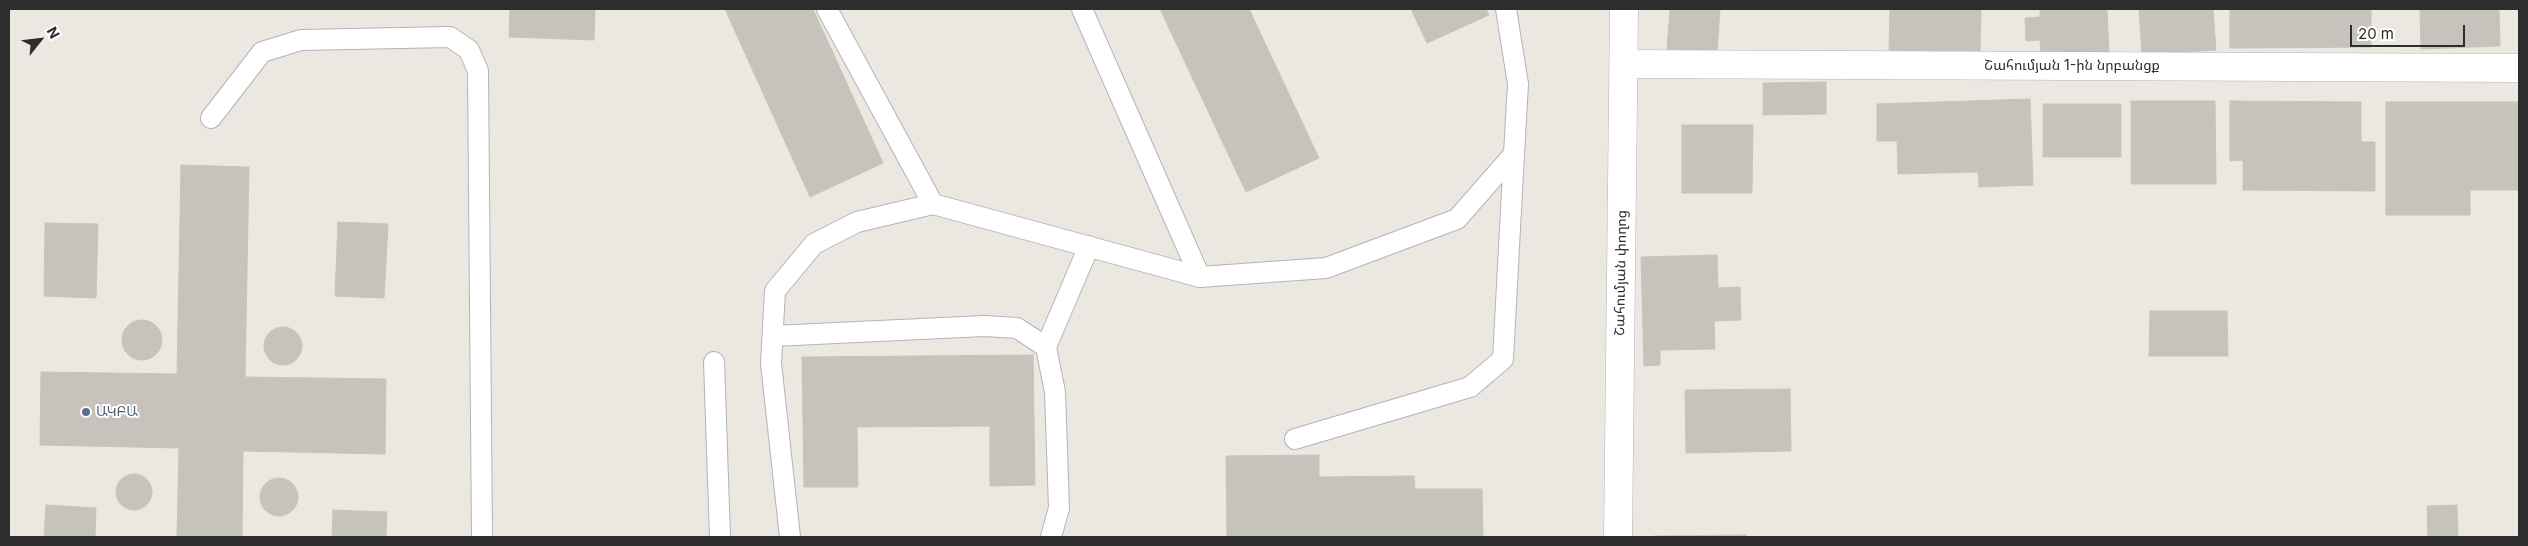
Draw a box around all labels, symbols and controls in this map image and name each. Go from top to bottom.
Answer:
north arrow [15,15,65,65]
scale bar [2353,15,2468,47]
text: N [44,24,64,41]
text: 20 m [2358,24,2394,43]
street label: Շահումյան 1-ին նրբանցք [1984,58,2160,74]
street label: Շահումյան փողոց [1612,210,1630,336]
place label: ԱԿԲԱ [96,404,138,420]
marker: ԱԿԲԱ [80,406,92,418]

